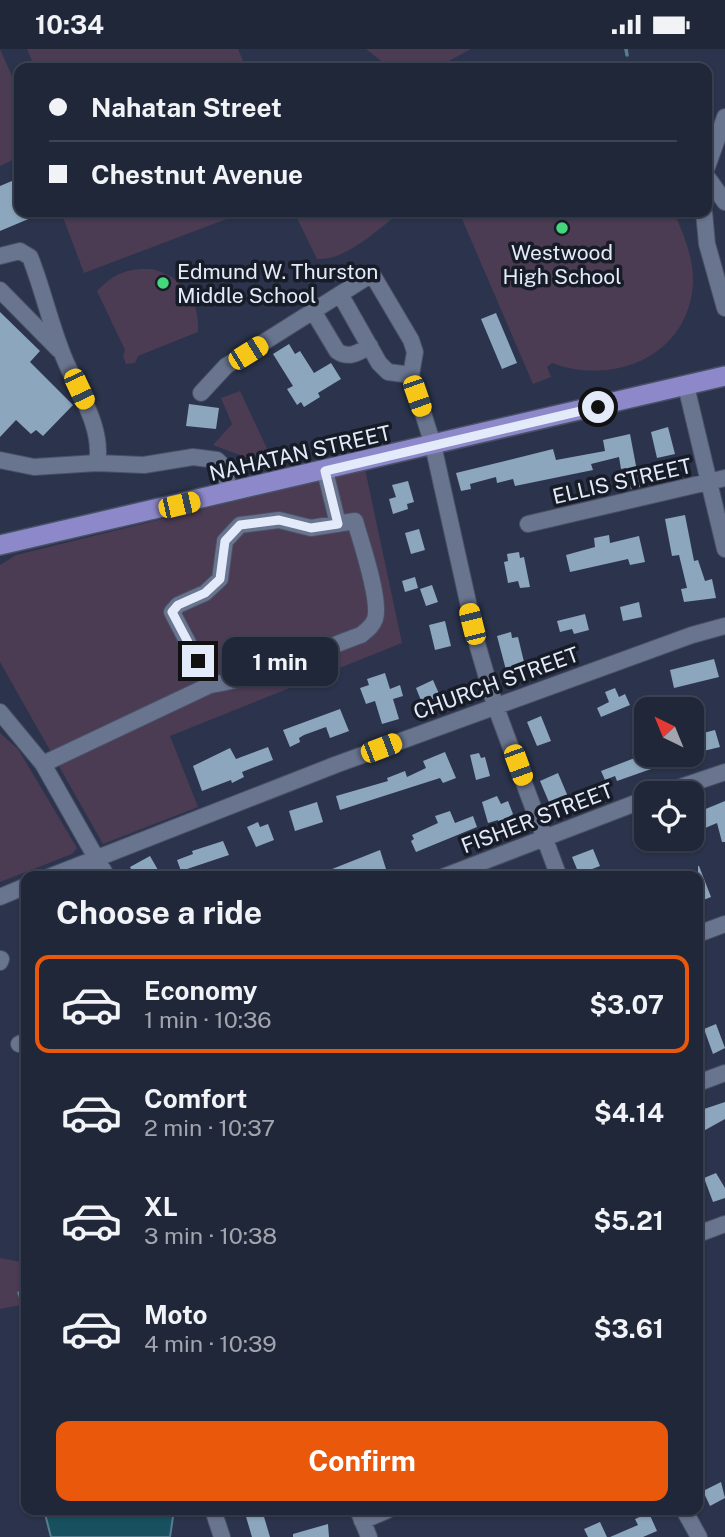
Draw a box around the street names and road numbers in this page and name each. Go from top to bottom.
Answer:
street label: NAHATAN STREET [207,420,393,486]
street label: ELLIS STREET [550,453,694,509]
street label: CHURCH STREET [410,641,582,725]
street label: FISHER STREET [458,778,616,858]

